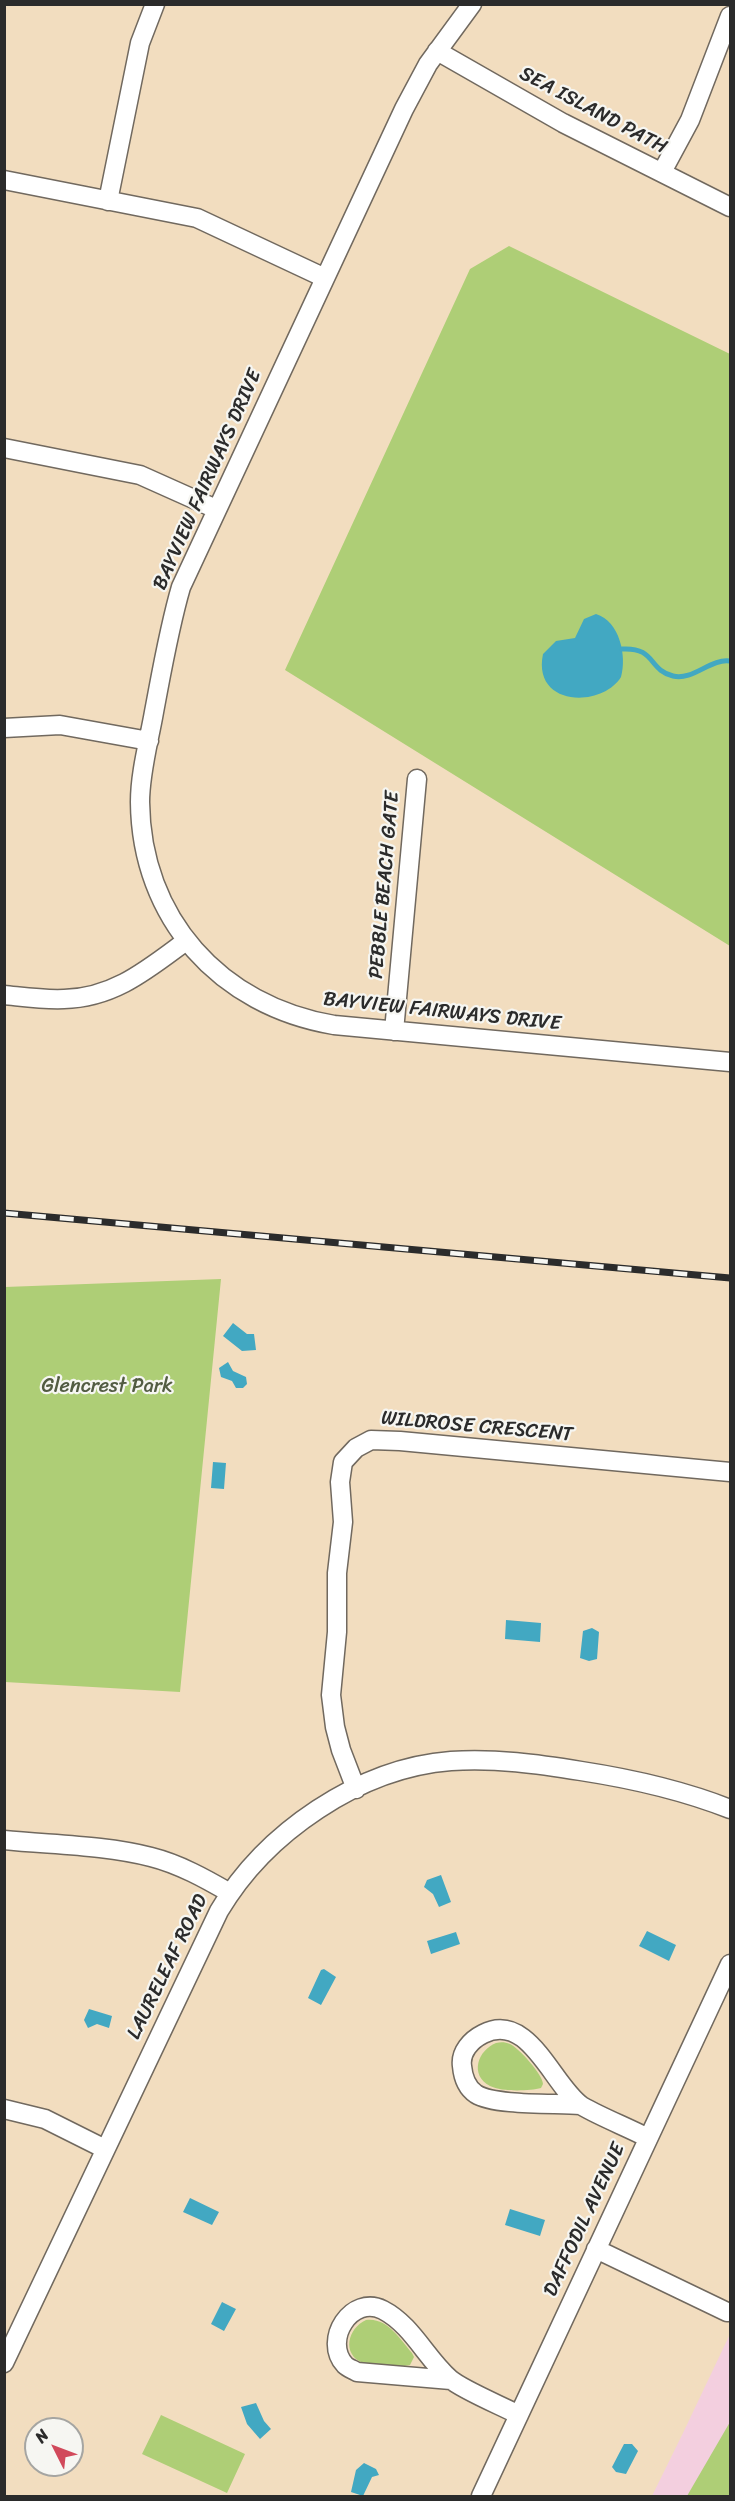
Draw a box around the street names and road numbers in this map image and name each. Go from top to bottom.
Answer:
street label: SEA ISLAND PATH [515,62,671,160]
street label: BAYVIEW FAIRWAYS DRIVE [148,366,268,594]
street label: PEBBLE BEACH GATE [365,790,405,980]
street label: BAYVIEW FAIRWAYS DRIVE [322,988,562,1036]
street label: WILDROSE CRESCENT [380,1407,574,1447]
street label: LAURELEAF ROAD [123,1891,213,2043]
street label: DAFFODIL AVENUE [539,2140,631,2300]

